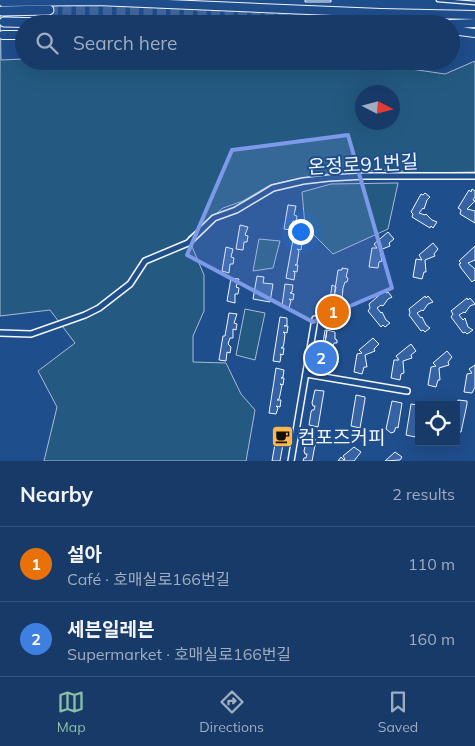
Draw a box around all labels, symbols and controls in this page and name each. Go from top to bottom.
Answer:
search box [15,15,460,70]
icon: search [33,29,61,57]
text: Search here [73,31,177,55]
north arrow [355,85,400,130]
street label: 온정로91번길 [307,149,419,179]
your location [288,219,314,245]
pin: 1 [317,293,349,331]
pin: 2 [305,339,337,377]
map controls [415,401,460,446]
button: locate [415,401,460,446]
cafe icon: 컴포즈커피 [270,425,294,449]
place label: 컴포즈커피 [298,425,385,449]
text: Nearby [20,481,93,507]
text: 2 results [392,484,455,504]
text: 설아 [67,542,102,566]
text: 1 [31,554,41,574]
text: 110 m [408,554,455,574]
text: Café · 호매실로166번길 [67,569,230,589]
text: 세븐일레븐 [67,617,154,641]
text: 2 [31,629,41,649]
text: 160 m [408,629,455,649]
text: Supermarket · 호매실로166번길 [67,644,291,664]
tab: Map [57,688,86,736]
tab: Directions [199,688,264,736]
tab: Saved [378,688,418,736]

